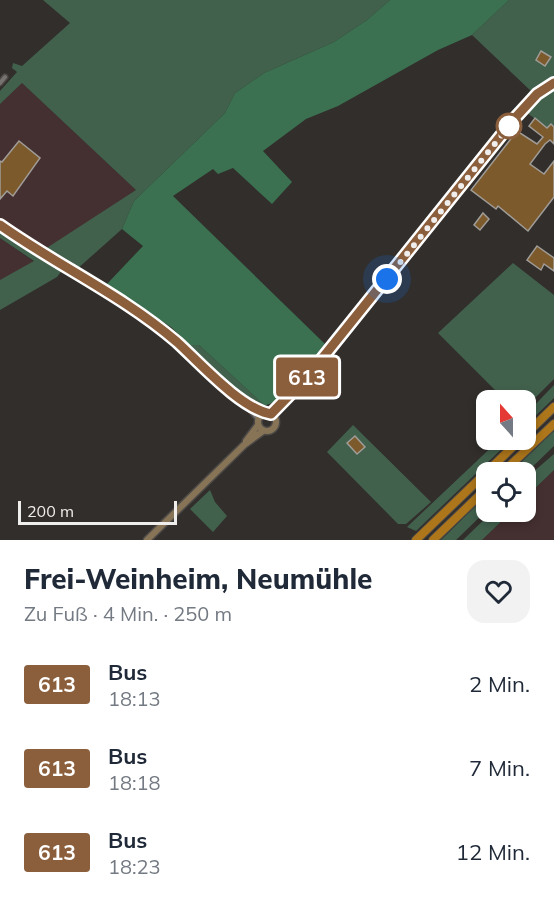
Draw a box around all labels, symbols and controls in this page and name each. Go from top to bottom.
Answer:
unlabelled marker [496,113,522,139]
your location [372,264,402,294]
line badge: 613 [272,358,342,397]
text: 613 [288,364,326,390]
north arrow [476,390,536,450]
map controls [476,390,536,522]
button: locate [476,462,536,522]
scale bar [18,498,177,526]
text: 200 m [27,501,74,521]
button: heart [467,560,530,623]
text: Frei-Weinheim, Neumühle [24,561,373,596]
text: Zu Fuß · 4 Min. · 250 m [24,601,232,626]
text: Bus [108,658,147,686]
text: 2 Min. [469,670,530,698]
text: 613 [38,671,76,697]
text: 18:13 [108,686,161,711]
text: Bus [108,742,147,770]
text: 7 Min. [469,754,530,782]
text: 613 [38,755,76,781]
text: 18:18 [108,770,161,795]
text: Bus [108,826,147,854]
text: 12 Min. [456,838,530,866]
text: 613 [38,839,76,865]
text: 18:23 [108,854,161,879]

